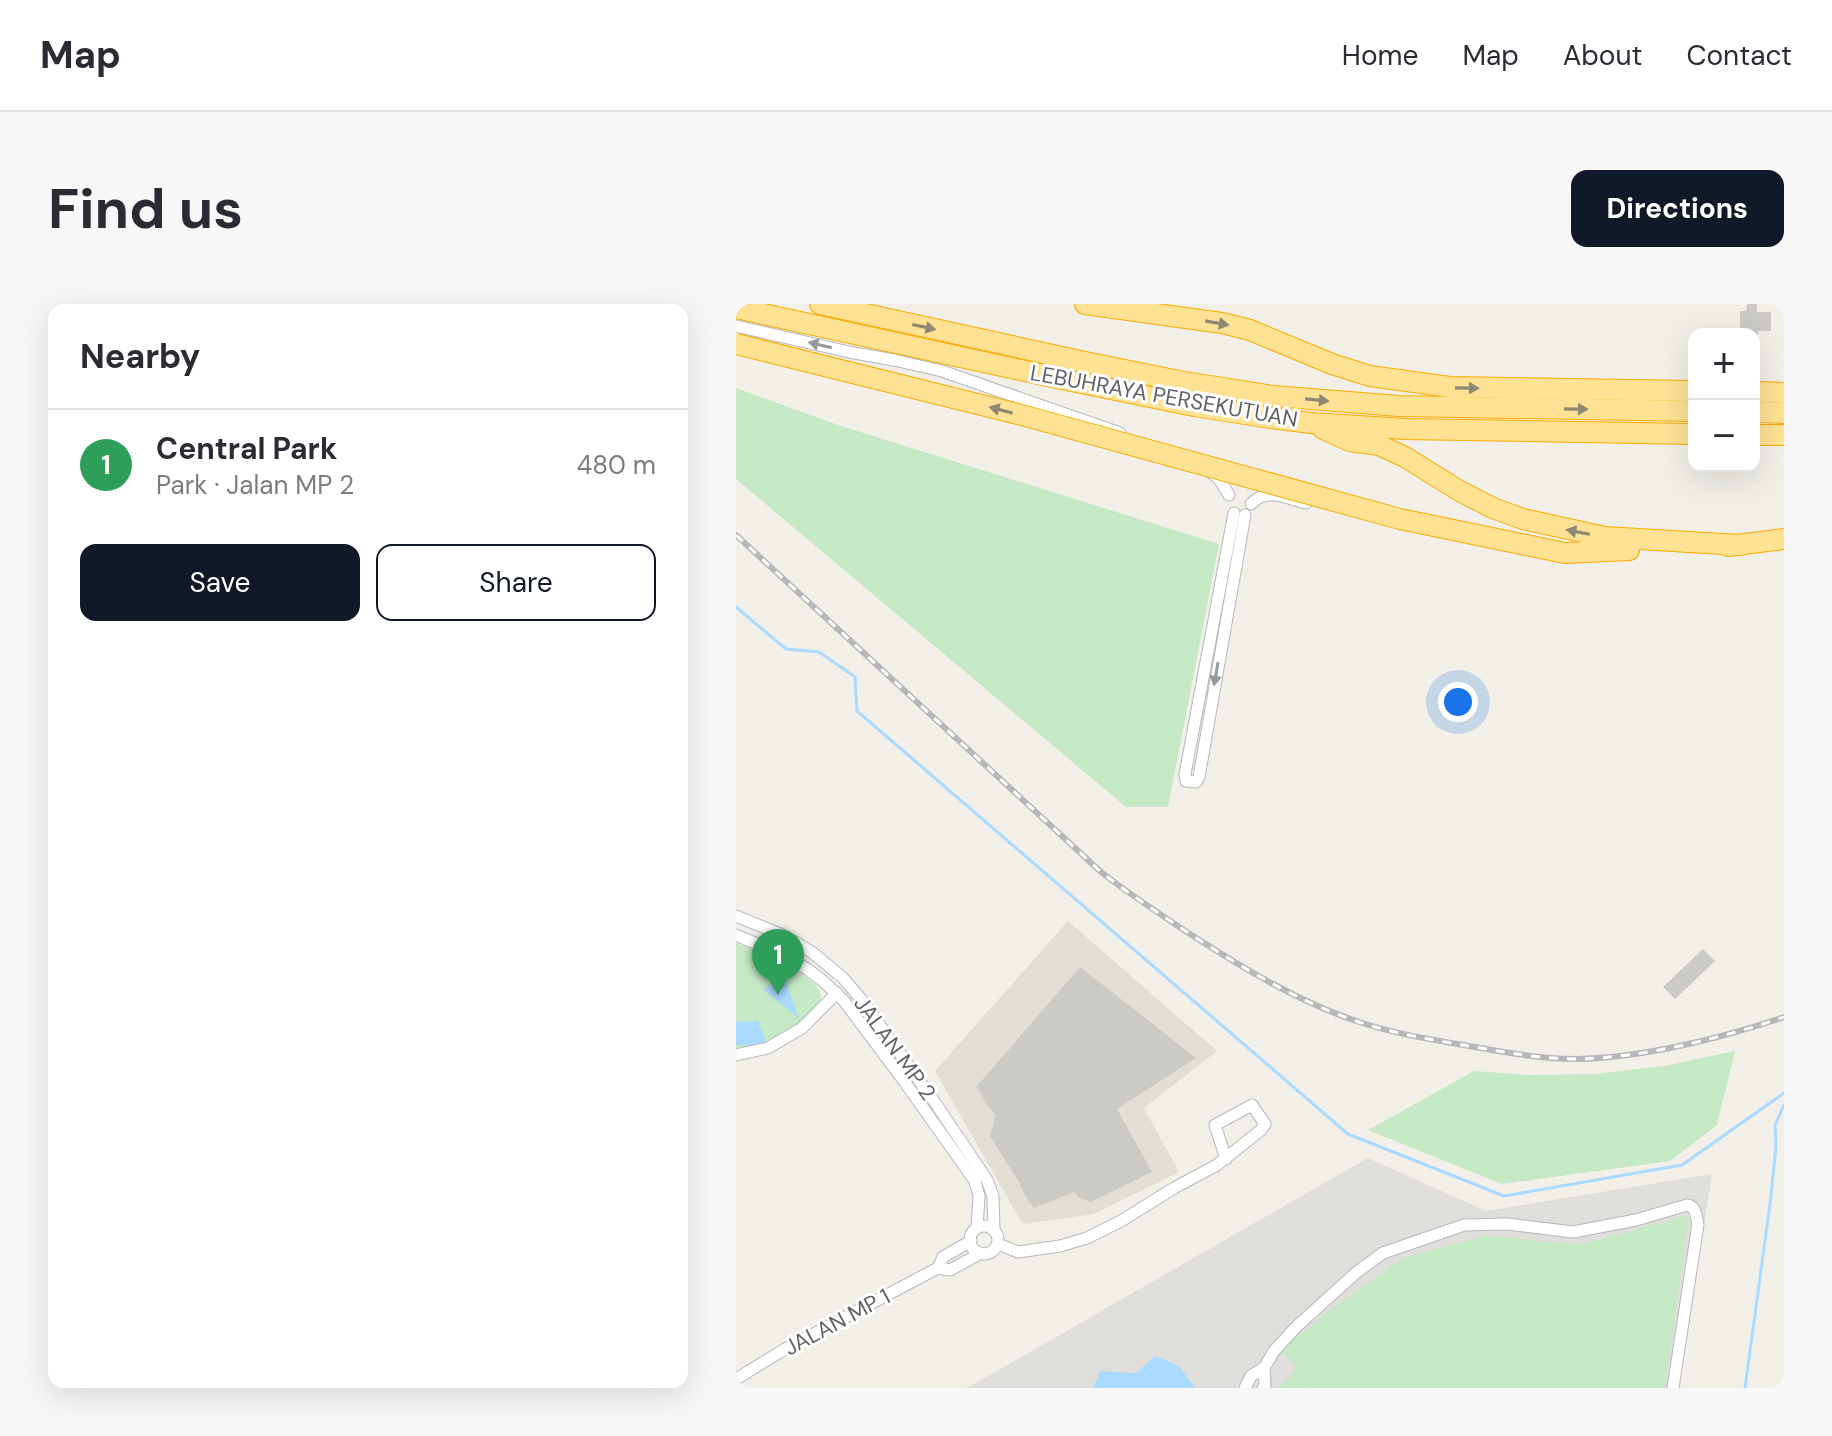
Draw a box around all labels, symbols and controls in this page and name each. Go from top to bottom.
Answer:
text: Map [40,30,121,80]
text: Home [1342,37,1418,74]
text: Map [1462,37,1519,74]
text: About [1563,37,1642,74]
text: Contact [1686,37,1792,74]
button: Directions [1571,170,1784,247]
text: Find us [48,172,243,245]
one-way arrow [1205,317,1230,329]
one-way arrow [911,321,936,334]
map controls [1688,328,1760,472]
button: + [1688,328,1760,400]
text: Nearby [80,334,200,379]
one-way arrow [807,339,832,351]
street label: LEBUHRAYA PERSEKUTUAN [1028,358,1300,434]
one-way arrow [1455,381,1480,394]
one-way arrow [1305,393,1330,406]
button: − [1688,400,1760,472]
one-way arrow [989,403,1014,415]
one-way arrow [1564,403,1589,416]
text: Central Park [156,429,337,468]
text: 1 [101,448,111,482]
text: 480 m [577,448,656,482]
text: Park · Jalan MP 2 [156,468,354,502]
one-way arrow [1566,526,1591,538]
button: Save [80,544,360,621]
button: Share [376,544,656,621]
one-way arrow [1210,662,1222,687]
your location [1438,682,1478,722]
pin: 1 [752,929,804,995]
street label: JALAN MP 2 [847,990,943,1106]
street label: JALAN MP 1 [779,1282,895,1362]

